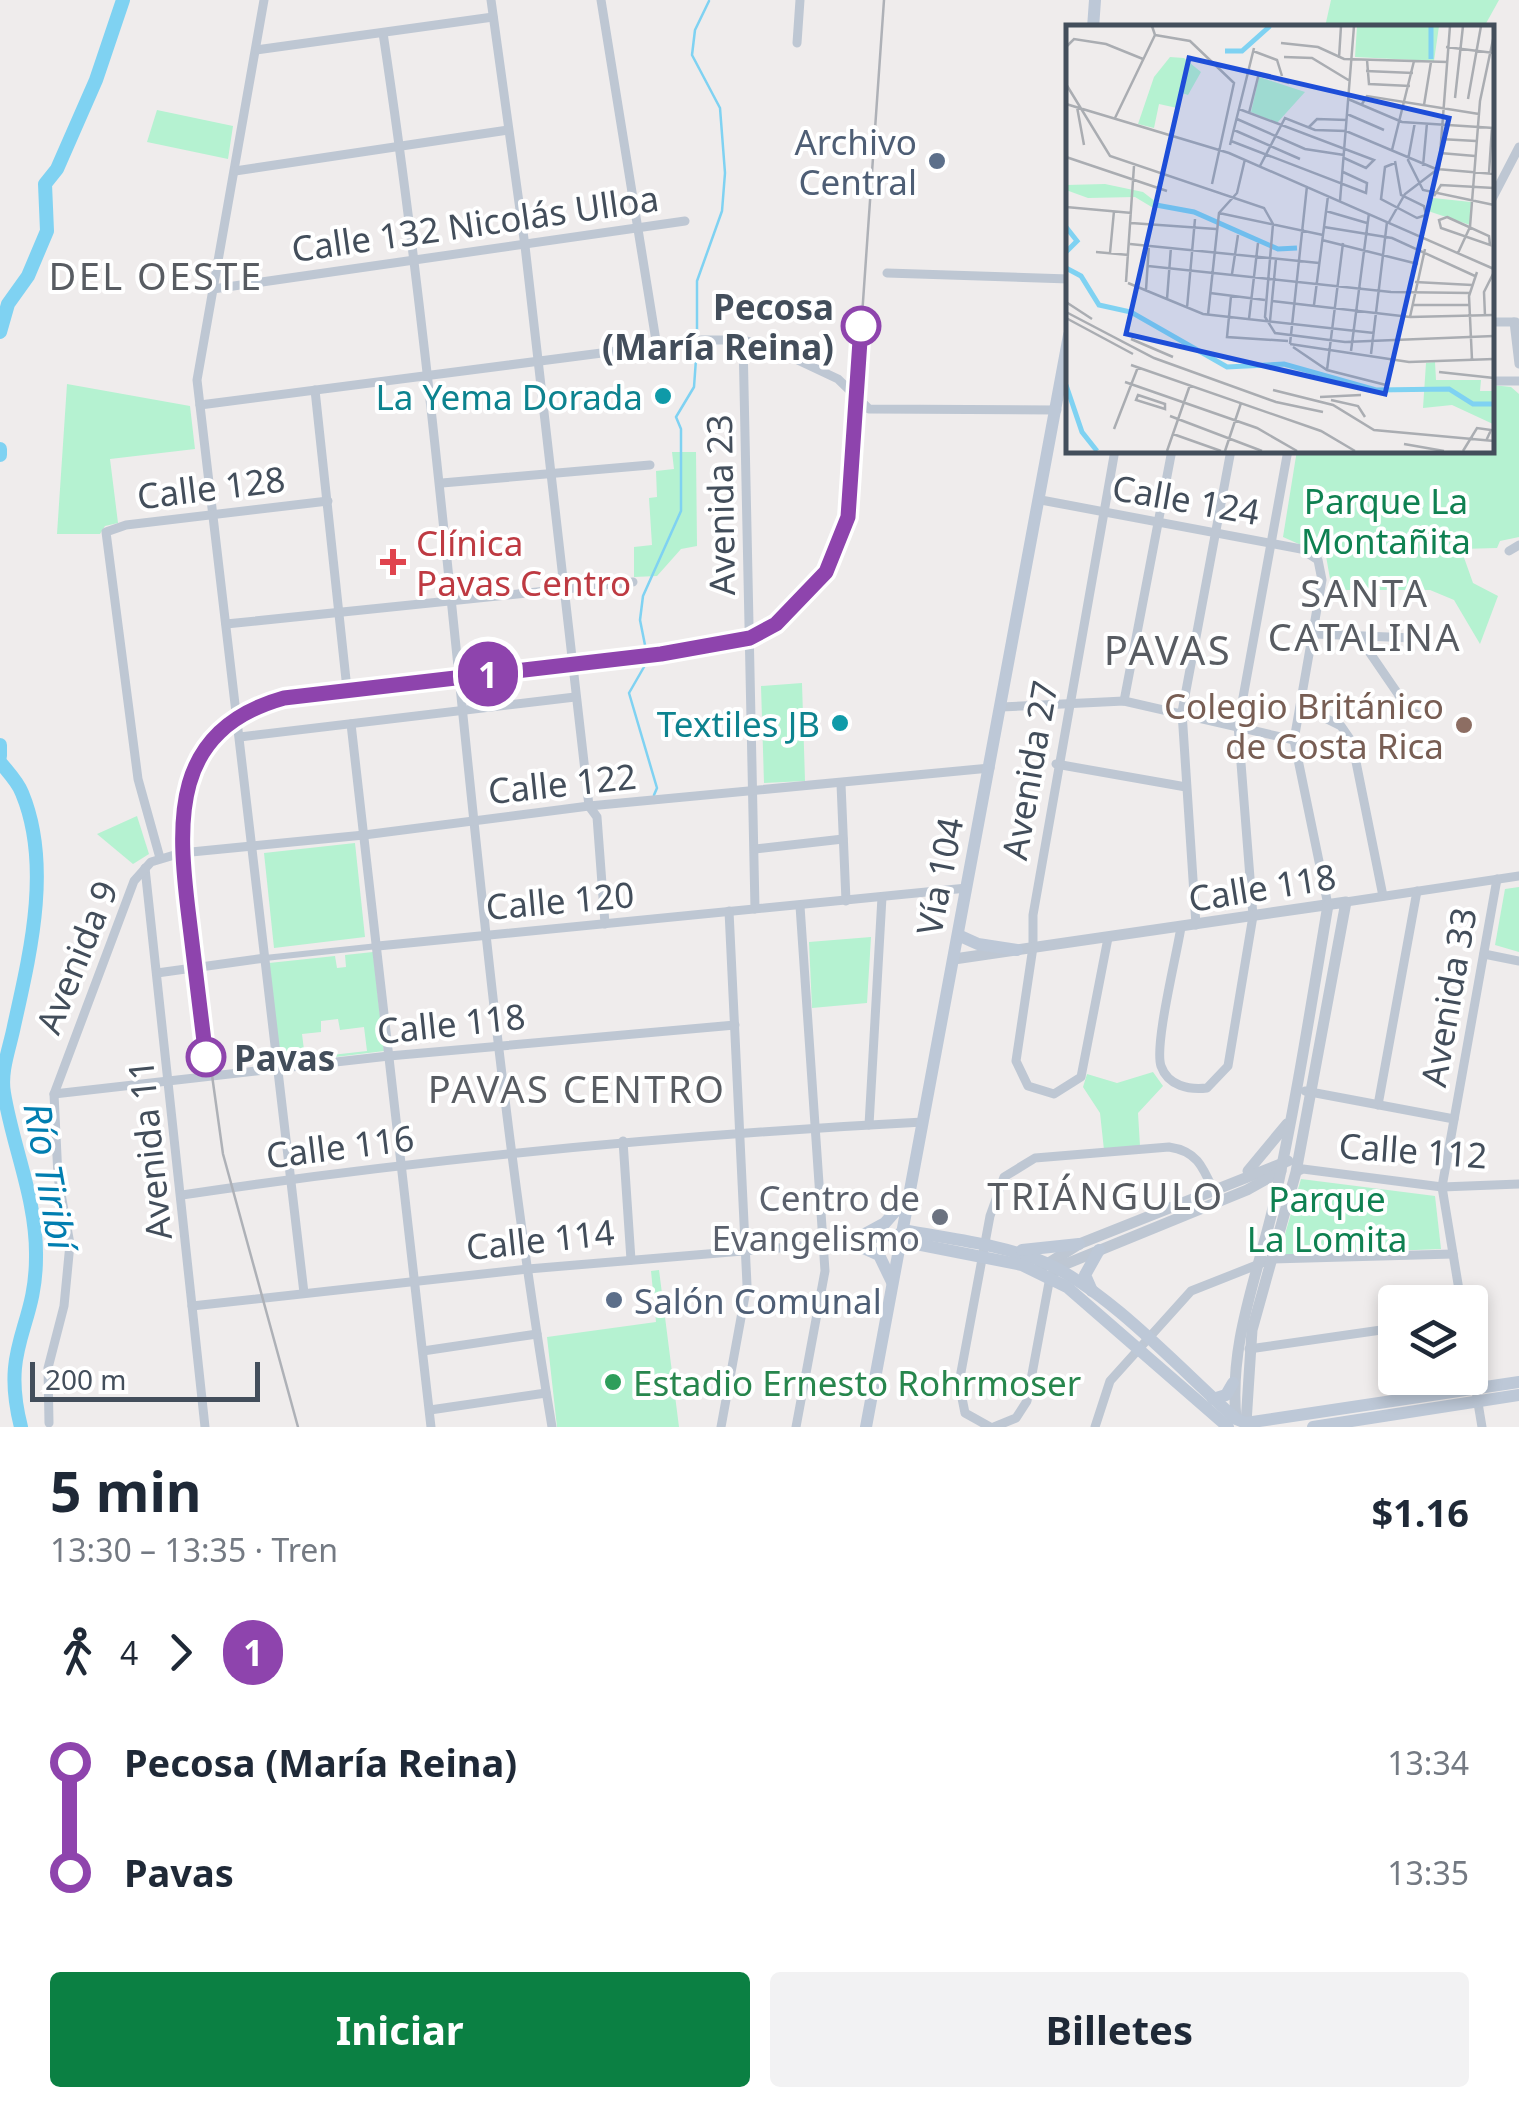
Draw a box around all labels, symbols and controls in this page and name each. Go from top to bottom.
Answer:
inset map [1066,25,1494,452]
place label: Archivo Central [794,118,917,205]
marker: Archivo Central [926,150,948,172]
street label: Calle 132 Nicolás Ulloa [288,174,662,272]
district label: DEL OESTE [48,249,264,301]
place label: Pecosa (María Reina) [602,283,834,370]
marker: Pecosa (María Reina) [842,307,880,345]
place label: La Yema Dorada [375,373,643,420]
marker: La Yema Dorada [652,385,674,407]
street label: Avenida 23 [695,414,745,596]
street label: Calle 128 [134,455,288,519]
street label: Calle 124 [1109,463,1263,535]
park label: Parque La Montañita [1301,477,1471,564]
place label: Clínica Pavas Centro [416,519,631,606]
marker: Clínica Pavas Centro [380,549,406,575]
district label: SANTA CATALINA [1268,566,1462,662]
district label: PAVAS [1104,622,1232,677]
line badge: 1 [456,642,520,706]
text: 1 [478,651,498,698]
street label: Avenida 27 [990,677,1068,863]
place label: Colegio Británico de Costa Rica [1164,682,1444,769]
place label: Textiles JB [657,700,820,747]
marker: Textiles JB [829,712,851,734]
marker: Colegio Británico de Costa Rica [1453,714,1475,736]
street label: Calle 122 [486,752,638,814]
street label: Vía 104 [905,813,973,939]
street label: Calle 118 [1185,852,1339,922]
street label: Calle 120 [484,870,636,930]
street label: Avenida 9 [24,874,128,1040]
street label: Avenida 33 [1409,904,1487,1090]
street label: Calle 118 [375,992,527,1054]
place label: Pavas [234,1034,335,1081]
marker: Pavas [187,1038,225,1076]
street label: Avenida 11 [116,1058,182,1242]
district label: PAVAS CENTRO [428,1062,726,1114]
water label: Río Tiribí [13,1098,90,1258]
street label: Calle 116 [263,1114,417,1178]
street label: Calle 112 [1337,1121,1489,1179]
district label: TRIÁNGULO [987,1169,1225,1221]
place label: Centro de Evangelismo [712,1174,920,1261]
park label: Parque La Lomita [1247,1175,1407,1262]
marker: Centro de Evangelismo [929,1206,951,1228]
street label: Calle 114 [464,1208,616,1270]
place label: Salón Comunal [634,1277,882,1324]
map controls [1378,1285,1488,1395]
button: layers [1378,1285,1488,1395]
marker: Salón Comunal [603,1289,625,1311]
scale bar [30,1357,260,1402]
place label: Estadio Ernesto Rohrmoser [633,1359,1081,1406]
text: 200 m [45,1360,127,1398]
marker: Estadio Ernesto Rohrmoser [602,1371,624,1393]
text: 5 min [50,1453,202,1528]
text: $1.16 [1371,1486,1469,1538]
text: 13:30 – 13:35 · Tren [50,1528,338,1571]
icon: walk [50,1625,105,1680]
icon: forward [153,1625,208,1680]
text: 1 [243,1629,263,1676]
text: 4 [120,1631,138,1674]
text: Pecosa (María Reina) [124,1736,517,1788]
text: 13:34 [1387,1741,1469,1784]
text: Pavas [124,1846,234,1898]
text: 13:35 [1387,1851,1469,1894]
button: Iniciar [50,1972,750,2087]
button: Billetes [770,1972,1469,2087]

